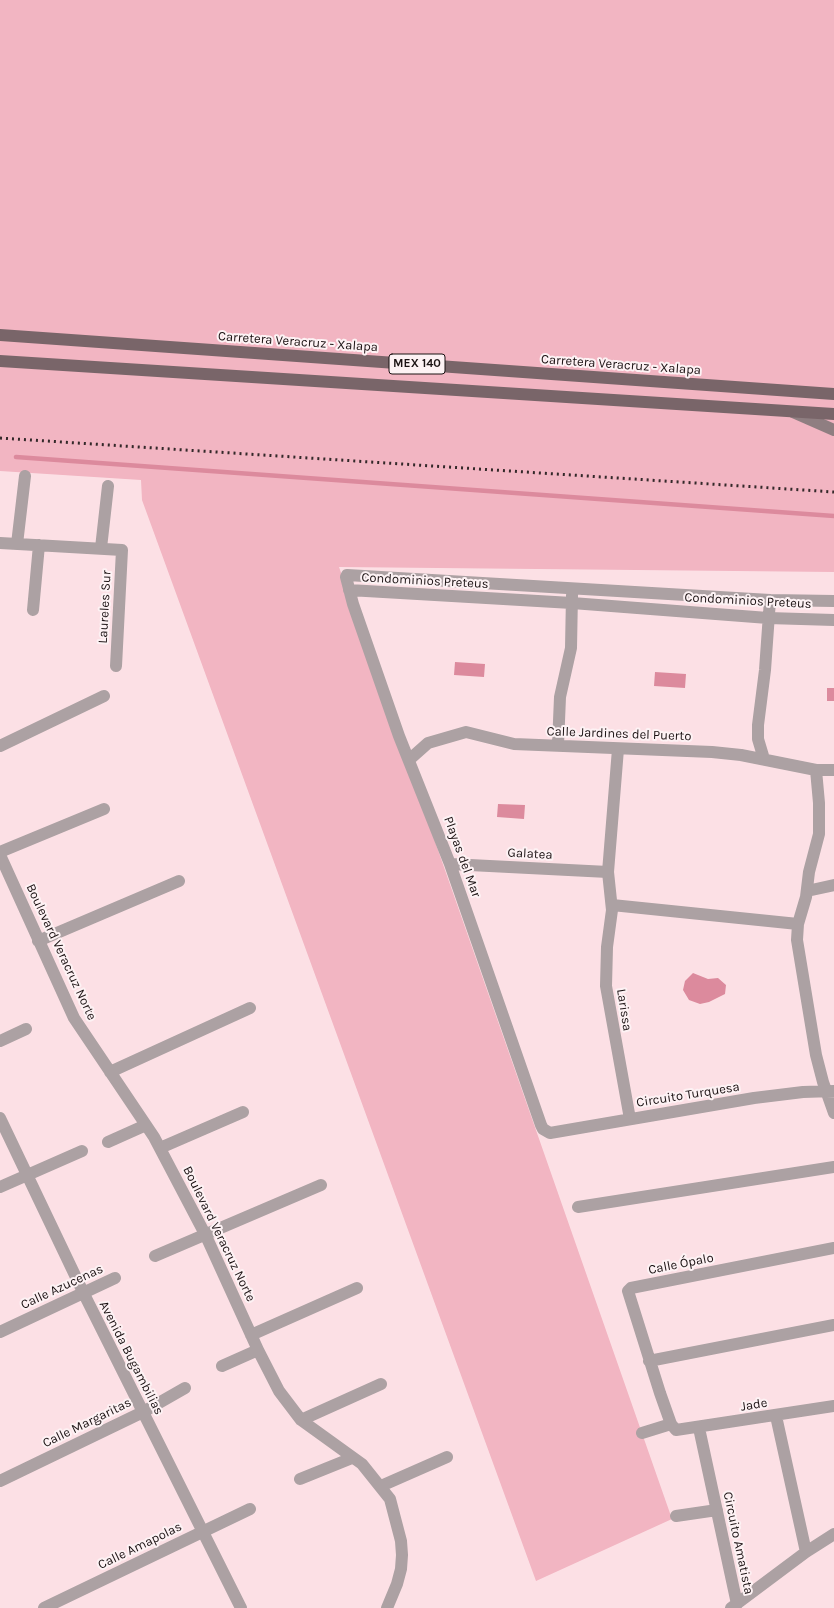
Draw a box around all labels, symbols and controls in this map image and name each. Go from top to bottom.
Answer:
street label: Carretera Veracruz - Xalapa [217,329,379,355]
street label: Carretera Veracruz - Xalapa [540,352,702,378]
road number: MEX 140 [389,354,445,374]
street label: Laureles Sur [95,570,115,644]
street label: Condominios Preteus [361,570,489,592]
street label: Condominios Preteus [684,590,812,612]
street label: Calle Jardines del Puerto [546,724,692,744]
street label: Playas del Mar [440,814,484,900]
street label: Galatea [507,845,553,863]
street label: Boulevard Veracruz Norte [22,881,100,1023]
street label: Larissa [613,988,635,1032]
street label: Circuito Turquesa [635,1079,741,1111]
street label: Boulevard Veracruz Norte [179,1164,259,1304]
street label: Calle Ópalo [647,1250,715,1278]
street label: Calle Azucenas [18,1261,106,1313]
street label: Avenida Bugambilias [96,1298,166,1418]
street label: Calle Margaritas [40,1395,134,1451]
street label: Jade [740,1395,768,1415]
street label: Circuito Amatista [720,1490,756,1596]
street label: Calle Amapolas [96,1519,184,1573]

